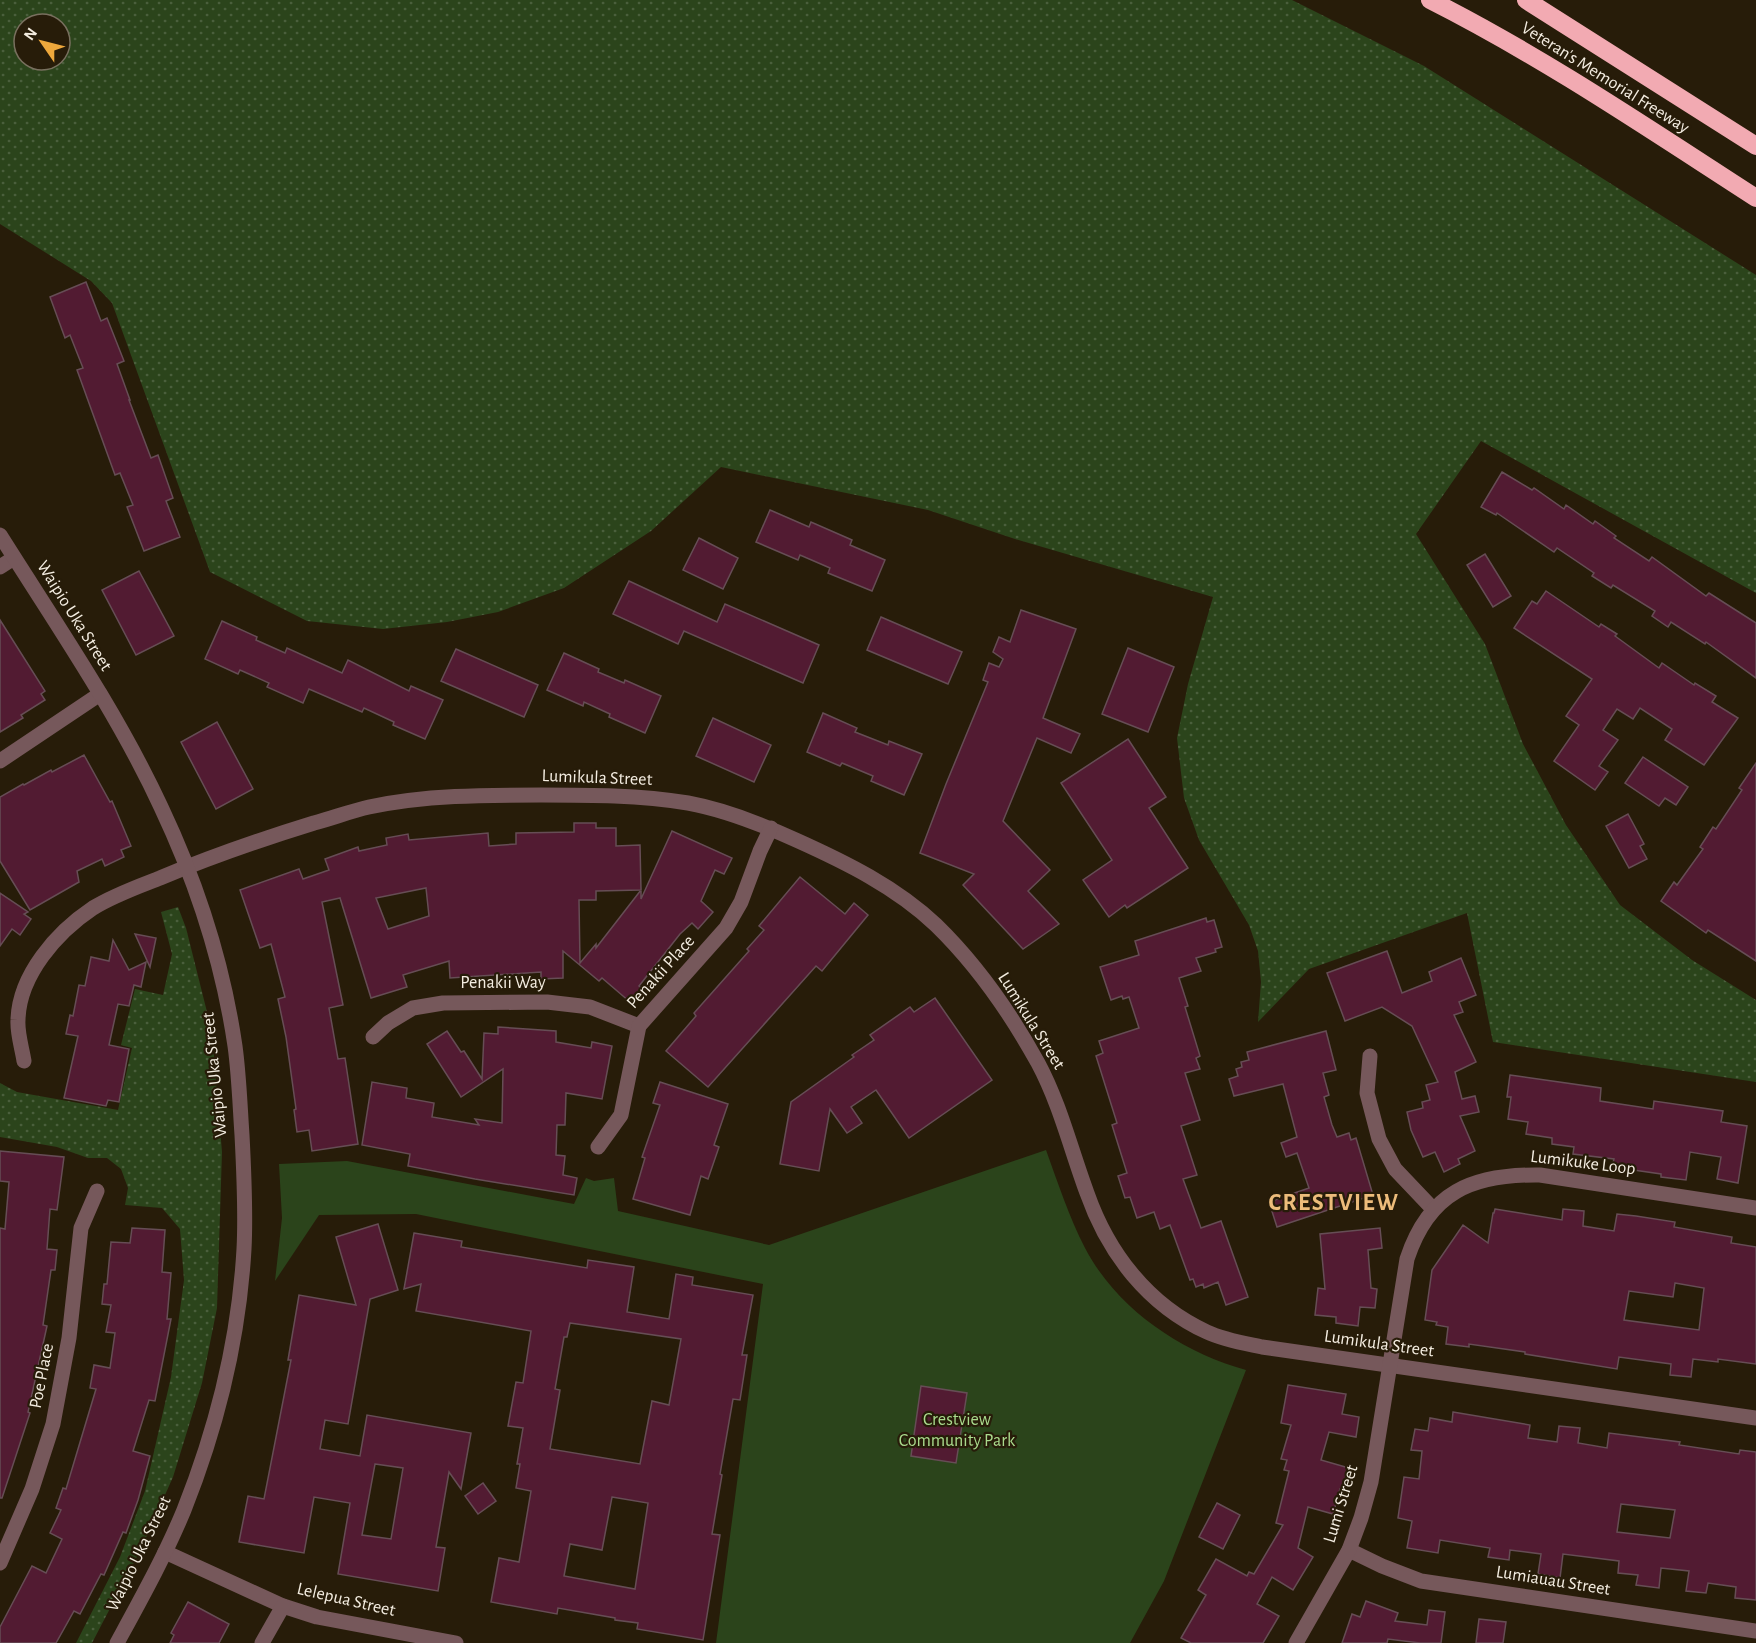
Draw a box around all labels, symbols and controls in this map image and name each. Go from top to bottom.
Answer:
north arrow [12,12,72,72]
street label: Veteran's Memorial Freeway [1518,19,1692,137]
text: N [21,25,40,43]
street label: Waipio Uka Street [33,558,115,674]
street label: Lumikula Street [541,767,653,789]
street label: Penakii Place [624,932,698,1012]
street label: Lumikula Street [994,969,1068,1073]
street label: Penakii Way [460,974,546,992]
street label: Waipio Uka Street [199,1011,231,1139]
street label: Lumikuke Loop [1529,1148,1637,1178]
district label: CRESTVIEW [1269,1191,1399,1215]
street label: Lumikula Street [1323,1327,1435,1361]
street label: Poe Place [27,1342,57,1410]
park label: Crestview Community Park [899,1411,1016,1450]
street label: Lumi Street [1321,1463,1361,1545]
street label: Waipio Uka Street [103,1493,175,1615]
street label: Lumiauau Street [1495,1563,1612,1599]
street label: Lelepua Street [295,1580,397,1620]

